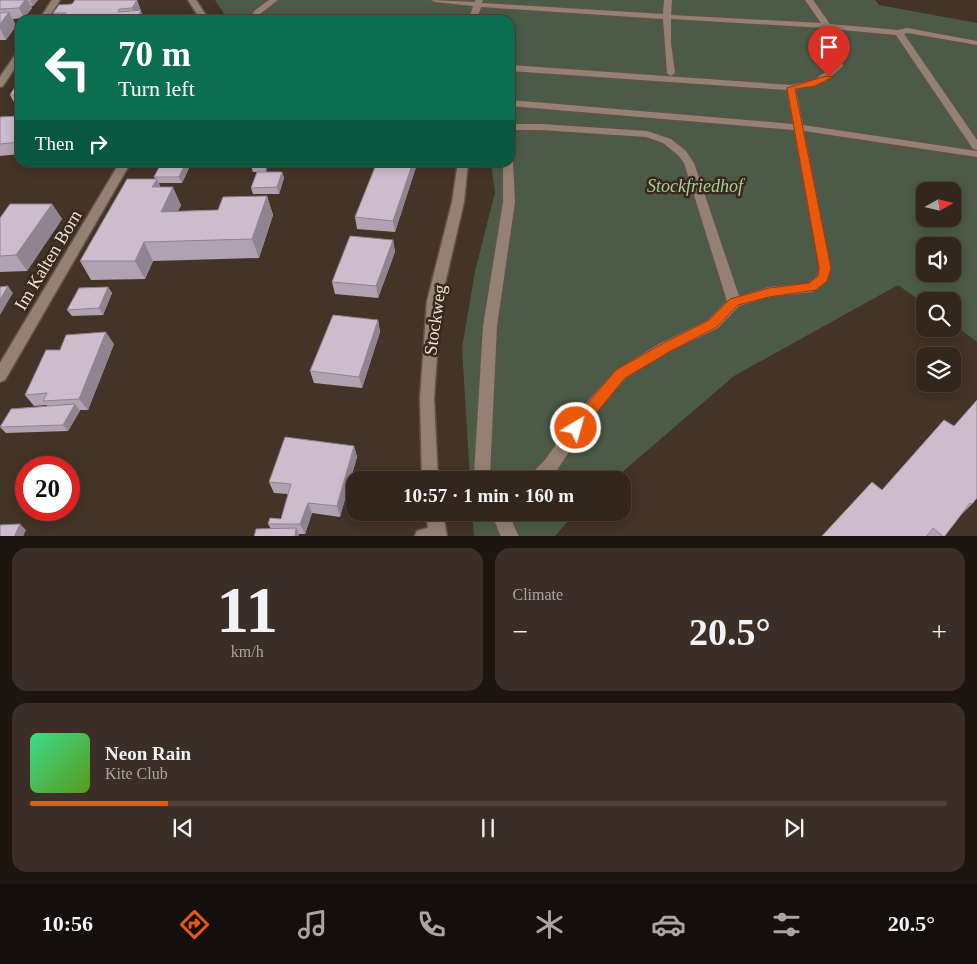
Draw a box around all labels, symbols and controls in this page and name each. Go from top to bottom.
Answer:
pin [808,26,850,77]
icon: arrive [815,33,843,61]
icon: left [35,35,100,100]
text: 70 m [118,35,191,74]
text: Turn left [118,76,195,101]
icon: right [84,130,112,158]
text: Then [35,133,74,154]
park label: Stockfriedhof [647,176,746,196]
north arrow [916,182,961,228]
map controls [916,182,961,392]
street label: Im Kalten Born [10,206,86,314]
button: sound [916,237,961,282]
street label: Stockweg [420,283,450,357]
button: search [916,292,961,337]
button: layers [916,347,961,392]
position arrow [549,401,601,453]
speed limit sign: 20 [15,456,80,521]
text: 10:57 · 1 min · 160 m [403,485,574,506]
text: 11 [217,574,278,646]
text: Climate [513,586,563,603]
text: 20.5° [689,611,771,653]
text: − [513,616,528,647]
text: + [931,616,947,647]
text: km/h [231,643,264,660]
text: Neon Rain [105,743,191,764]
text: Kite Club [105,765,168,782]
icon: previous [169,814,197,842]
icon: pause [474,814,502,842]
icon: next [780,814,808,842]
icon: directions [177,907,212,942]
icon: music [295,907,330,942]
icon: phone [414,907,449,942]
icon: climate [532,907,567,942]
icon: car [651,907,686,942]
icon: filters [769,907,804,942]
text: 10:56 [42,911,93,936]
text: 20.5° [888,911,935,936]

